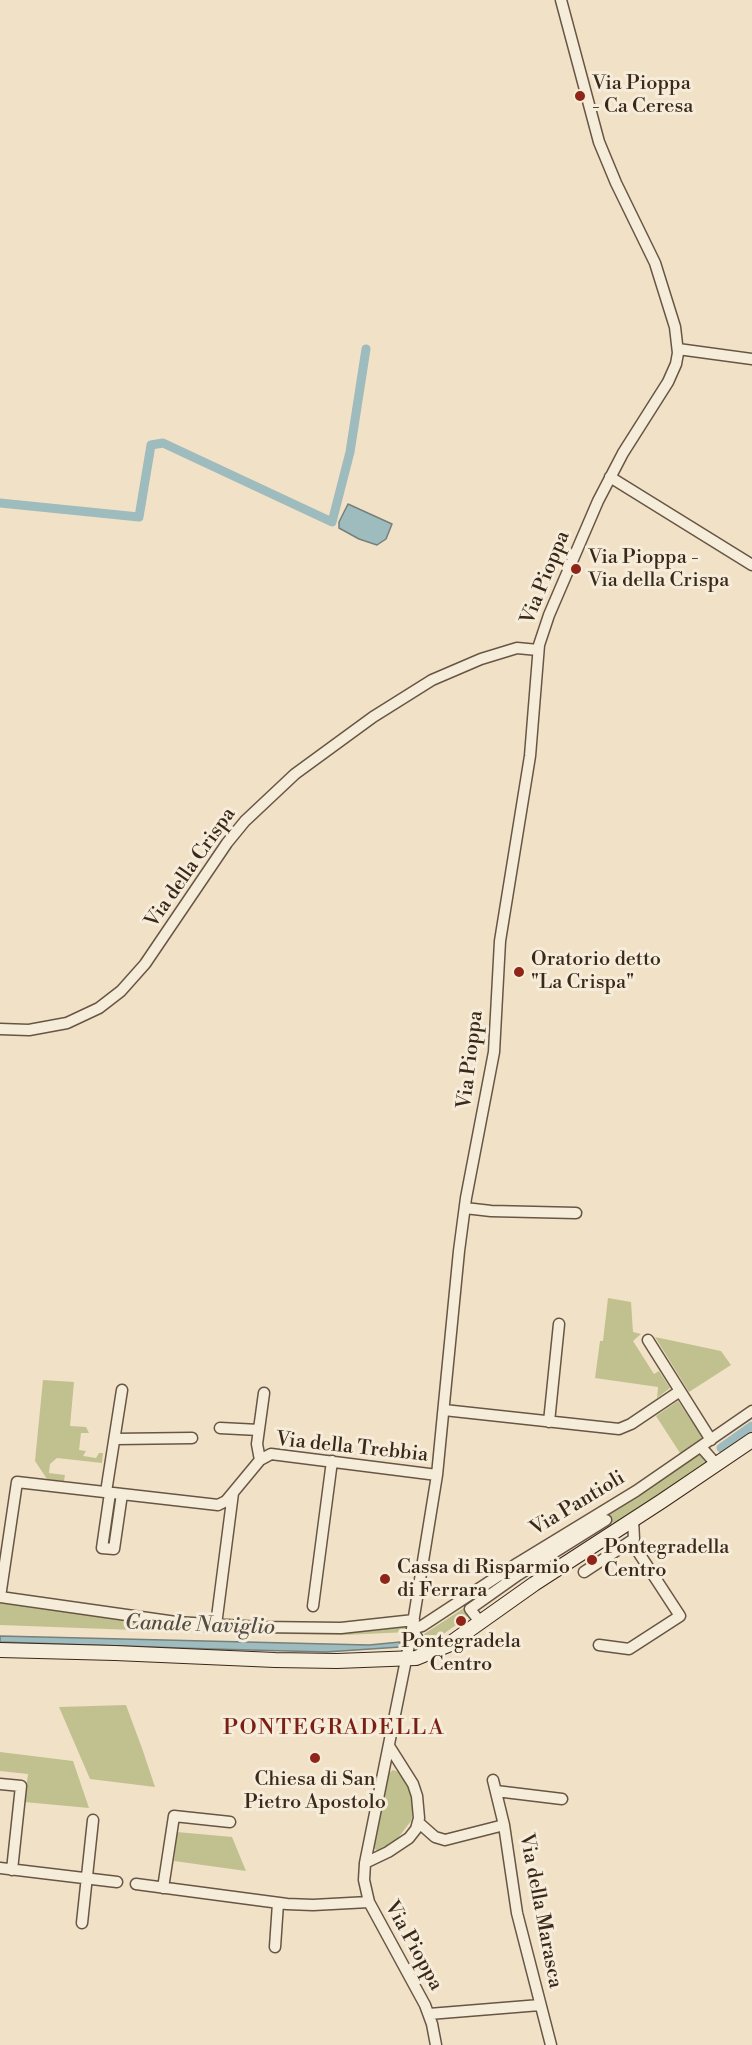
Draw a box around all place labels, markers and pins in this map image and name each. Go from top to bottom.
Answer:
place label: Via Pioppa - Ca Ceresa [592,72,693,119]
marker: Via Pioppa - Ca Ceresa [573,89,587,103]
place label: Via Pioppa - Via della Crispa [588,546,729,593]
marker: Via Pioppa - Via della Crispa [569,562,583,576]
place label: Oratorio detto "La Crispa" [531,948,661,995]
marker: Oratorio detto "La Crispa" [512,965,526,979]
place label: Pontegradella Centro [604,1536,729,1583]
marker: Pontegradella Centro [585,1553,599,1567]
place label: Cassa di Risparmio di Ferrara [397,1556,570,1603]
marker: Cassa di Risparmio di Ferrara [378,1572,392,1586]
marker: Pontegradela Centro [454,1614,468,1628]
place label: Pontegradela Centro [401,1630,521,1677]
marker: Chiesa di San Pietro Apostolo [308,1751,322,1765]
place label: Chiesa di San Pietro Apostolo [244,1768,386,1815]

